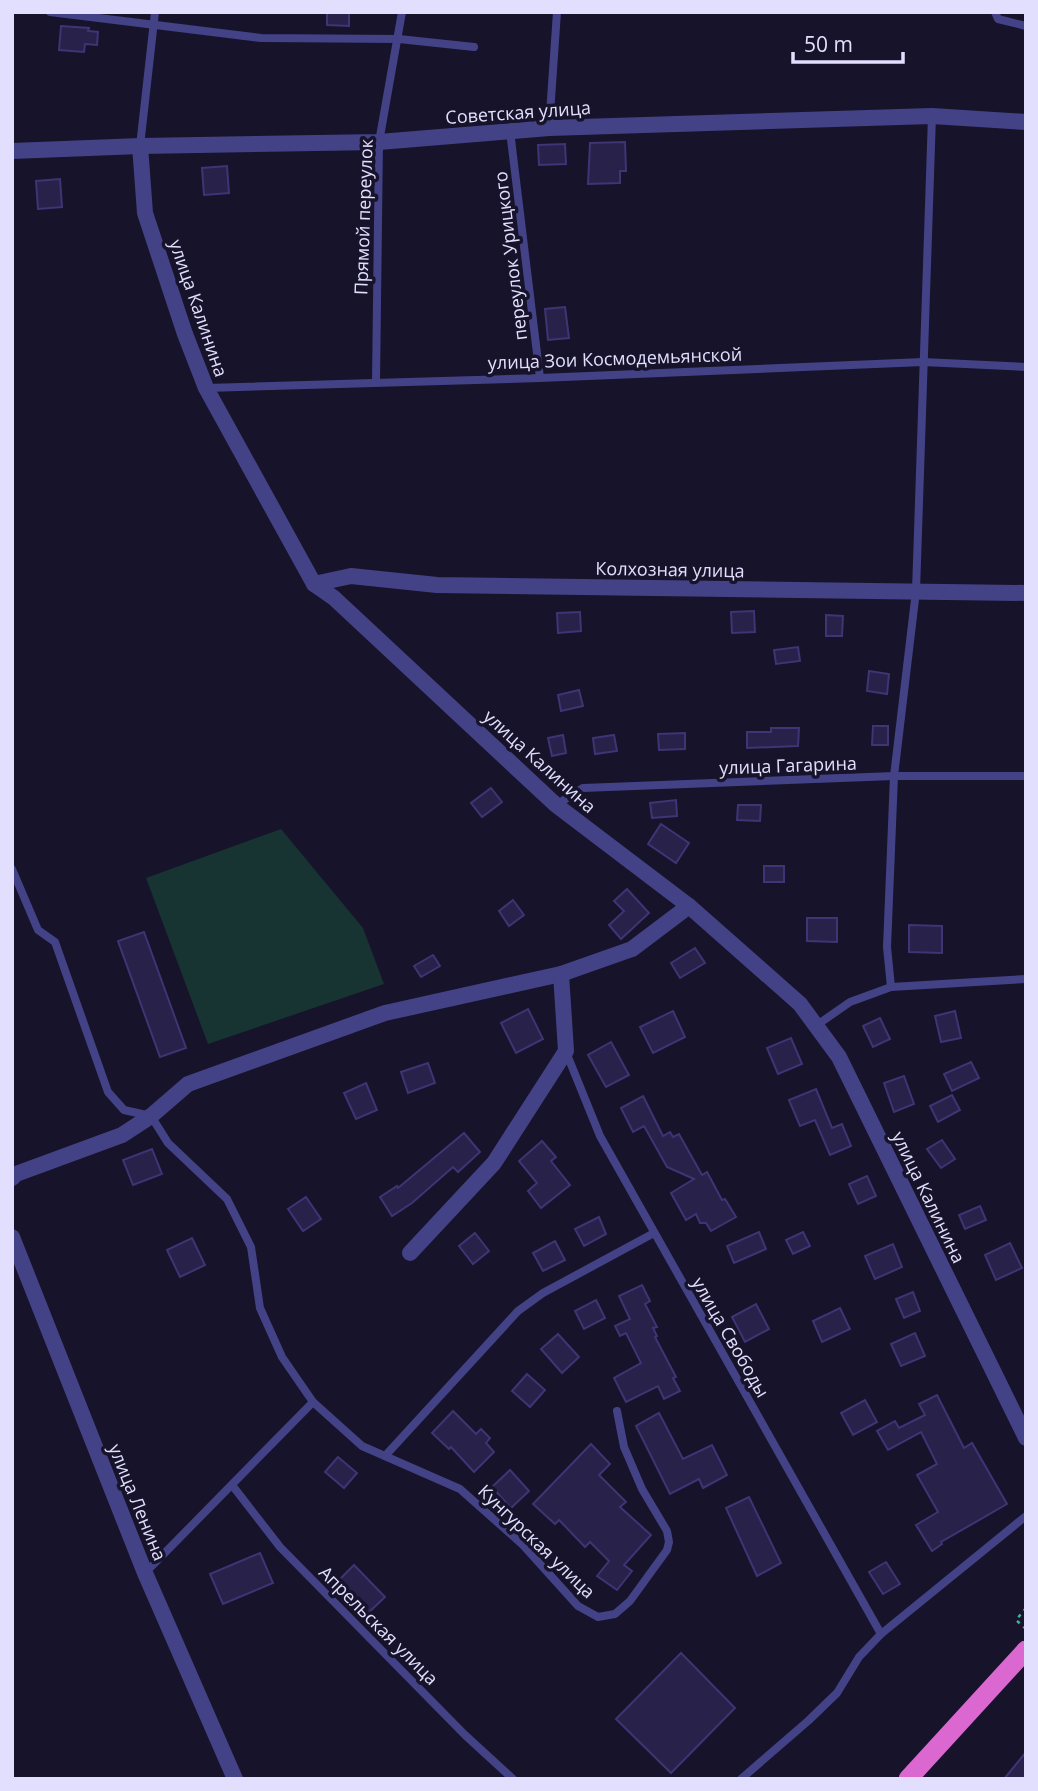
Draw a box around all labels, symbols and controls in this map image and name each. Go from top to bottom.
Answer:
scale bar [793,21,903,65]
text: 50 m [804,30,853,58]
street label: Советская улица [444,95,592,129]
street label: Прямой переулок [348,138,378,295]
street label: переулок Урицкого [488,170,532,342]
street label: улица Калинина [164,236,234,380]
street label: улица Зои Космодемьянской [487,342,743,374]
street label: Колхозная улица [595,556,745,582]
street label: улица Калинина [479,704,601,818]
street label: улица Гагарина [719,751,857,779]
street label: улица Калинина [887,1127,971,1267]
street label: улица Свободы [687,1273,775,1401]
street label: улица Ленина [104,1440,172,1564]
street label: Кунгурская улица [473,1479,601,1603]
street label: Апрельская улица [314,1560,444,1690]

